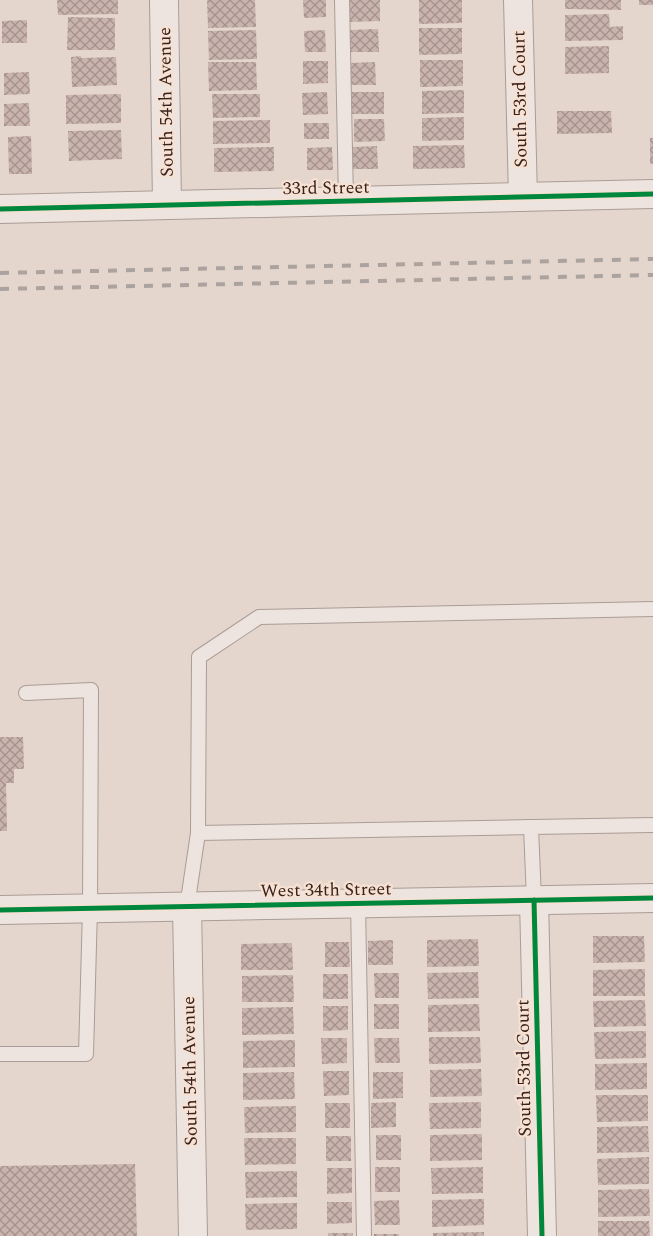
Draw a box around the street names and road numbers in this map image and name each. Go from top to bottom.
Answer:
street label: South 54th Avenue [151,27,181,177]
street label: South 53rd Court [505,30,535,168]
street label: 33rd Street [282,174,370,202]
street label: West 34th Street [260,875,392,905]
street label: South 54th Avenue [175,996,205,1146]
street label: South 53rd Court [509,999,539,1137]

